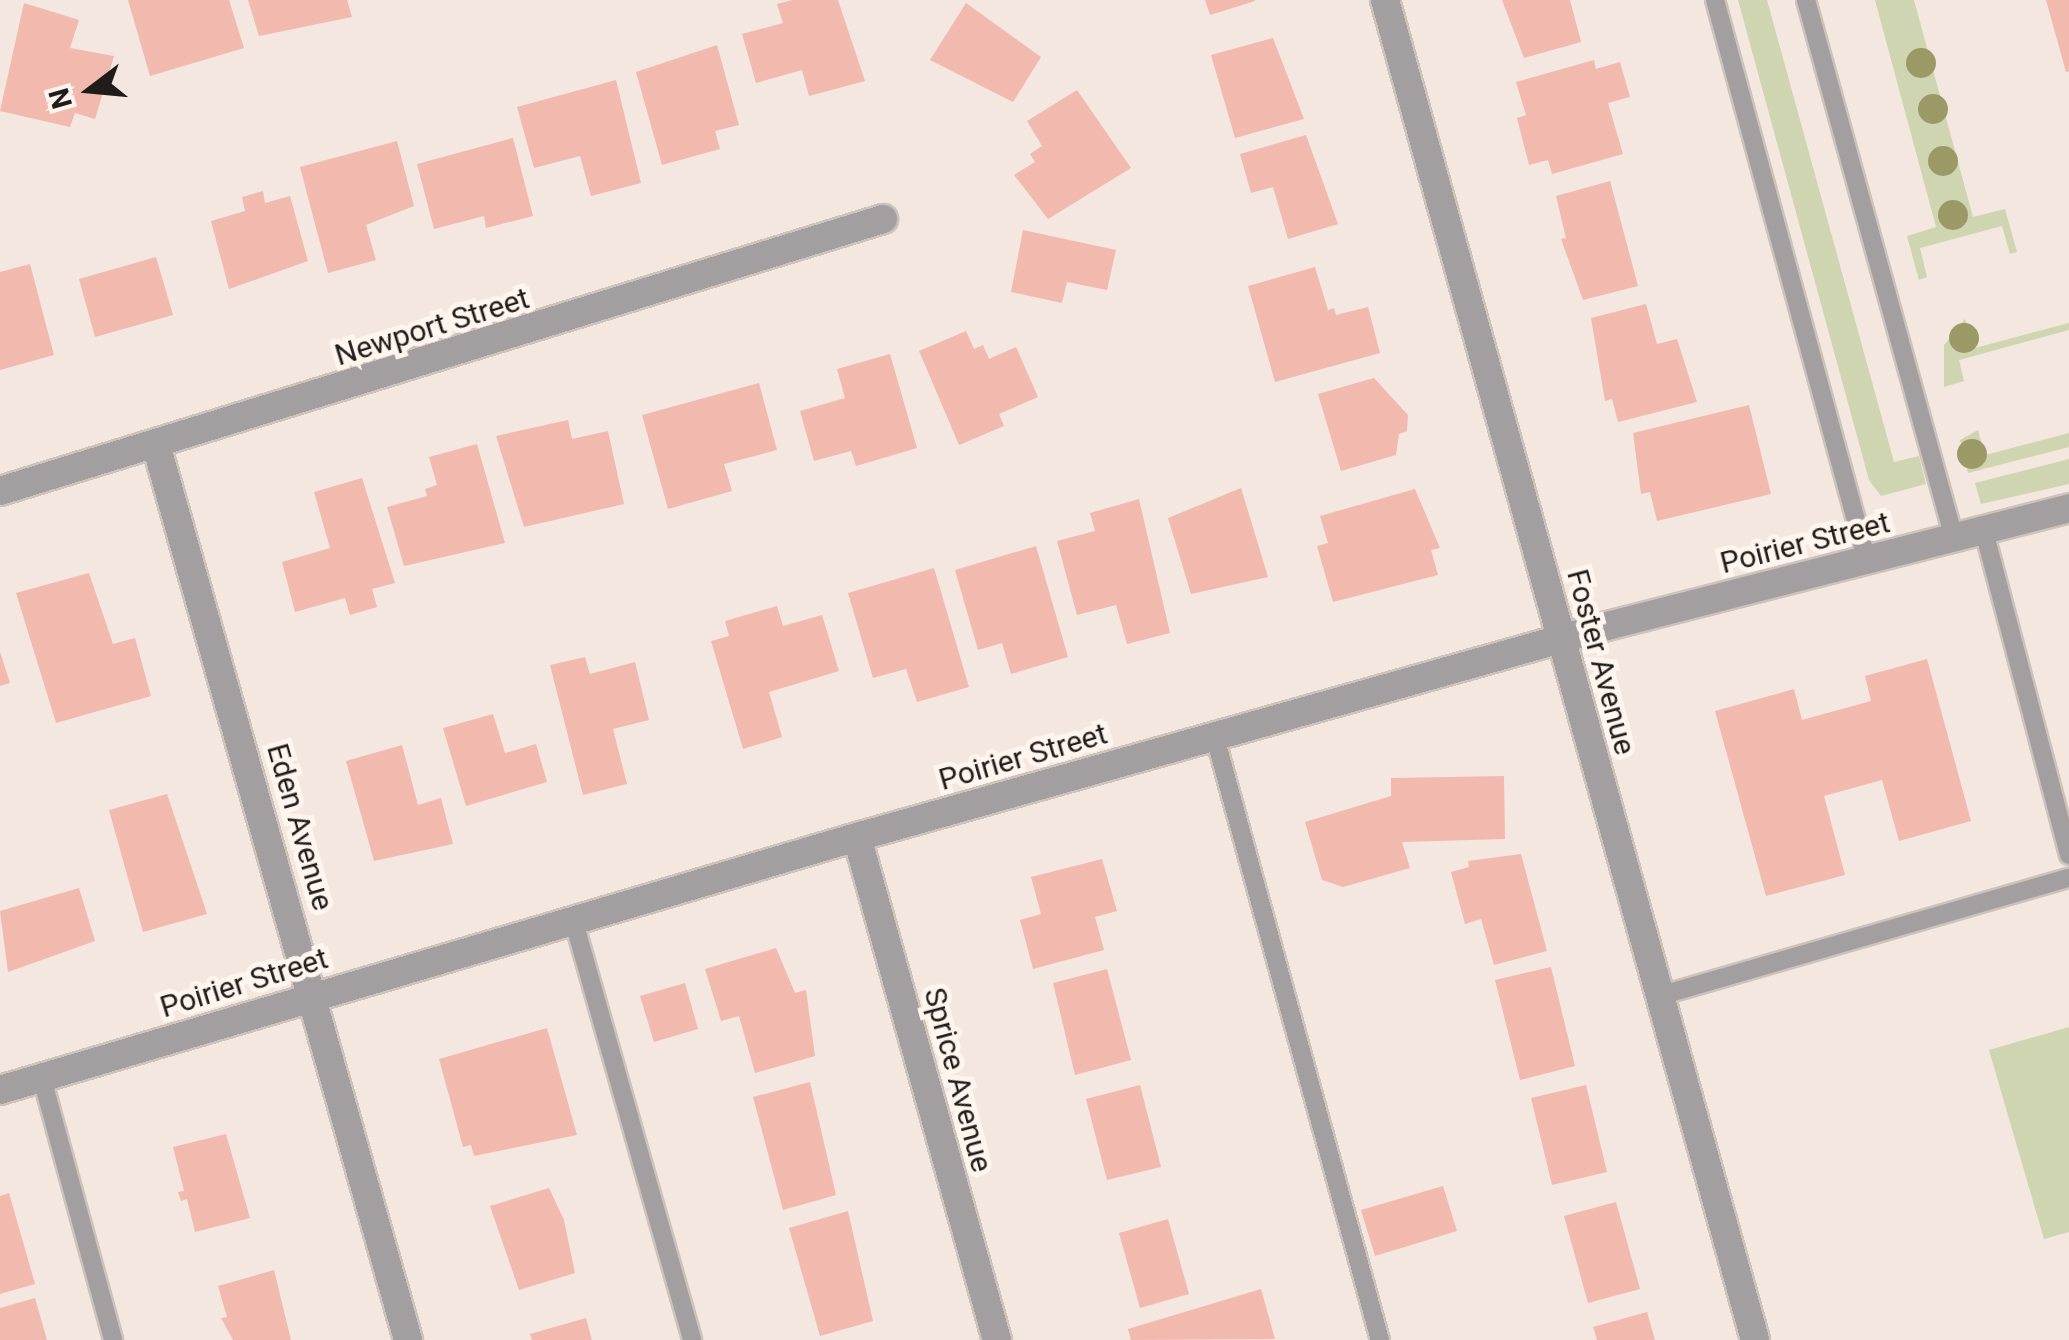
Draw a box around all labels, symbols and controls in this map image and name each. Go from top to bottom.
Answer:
north arrow [40,40,140,140]
text: N [42,84,79,112]
street label: Newport Street [331,280,533,374]
street label: Poirier Street [1717,505,1893,581]
street label: Foster Avenue [1559,565,1643,759]
street label: Poirier Street [935,716,1111,798]
street label: Eden Avenue [259,740,341,914]
street label: Poirier Street [156,940,332,1026]
street label: Sprice Avenue [916,984,1000,1176]

